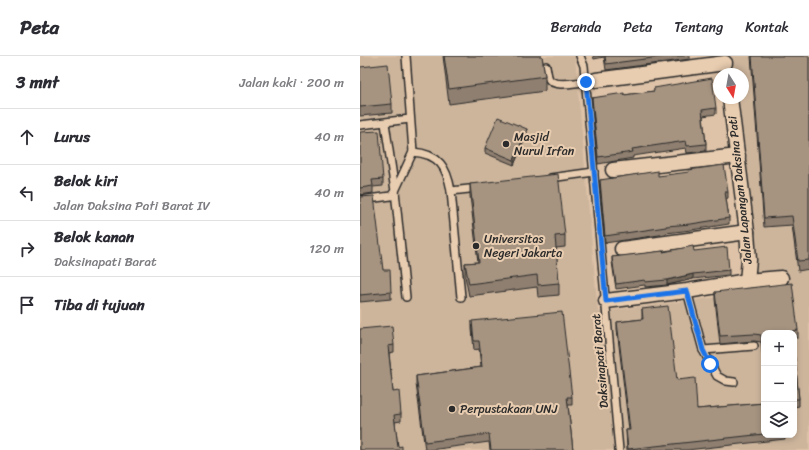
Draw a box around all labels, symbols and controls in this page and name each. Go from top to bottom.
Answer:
text: Peta [20,11,59,44]
text: Beranda [551,15,601,40]
text: Peta [623,15,652,40]
text: Tentang [674,15,723,40]
text: Kontak [745,15,789,40]
text: 3 mnt [16,67,59,97]
north arrow [713,68,749,104]
text: Jalan kaki · 200 m [239,71,344,94]
route end [577,73,595,91]
street label: Jalan Lapangan Daksina Pati [721,114,759,266]
text: Lurus [54,124,90,150]
text: 40 m [314,125,344,148]
icon: ahead [16,126,38,148]
place label: Masjid Nurul Irfan [514,126,575,162]
marker: Masjid Nurul Irfan [501,139,511,149]
text: Belok kiri [54,168,117,194]
text: 40 m [314,181,344,204]
icon: left [16,182,38,204]
text: Jalan Daksina Pati Barat IV [54,194,210,217]
text: Belok kanan [54,224,134,250]
place label: Universitas Negeri Jakarta [484,228,562,264]
text: 120 m [309,237,344,260]
icon: right [16,238,38,260]
marker: Universitas Negeri Jakarta [471,241,481,251]
text: Daksinapati Barat [54,250,157,273]
text: Tiba di tujuan [54,292,145,318]
icon: arrive [16,294,38,316]
street label: Daksinapati Barat [585,313,615,409]
map controls [761,330,797,438]
button: + [761,330,797,366]
route start [701,355,719,373]
button: − [761,366,797,402]
place label: Perpustakaan UNJ [460,398,558,420]
button: layers [761,402,797,438]
marker: Perpustakaan UNJ [447,404,457,414]

